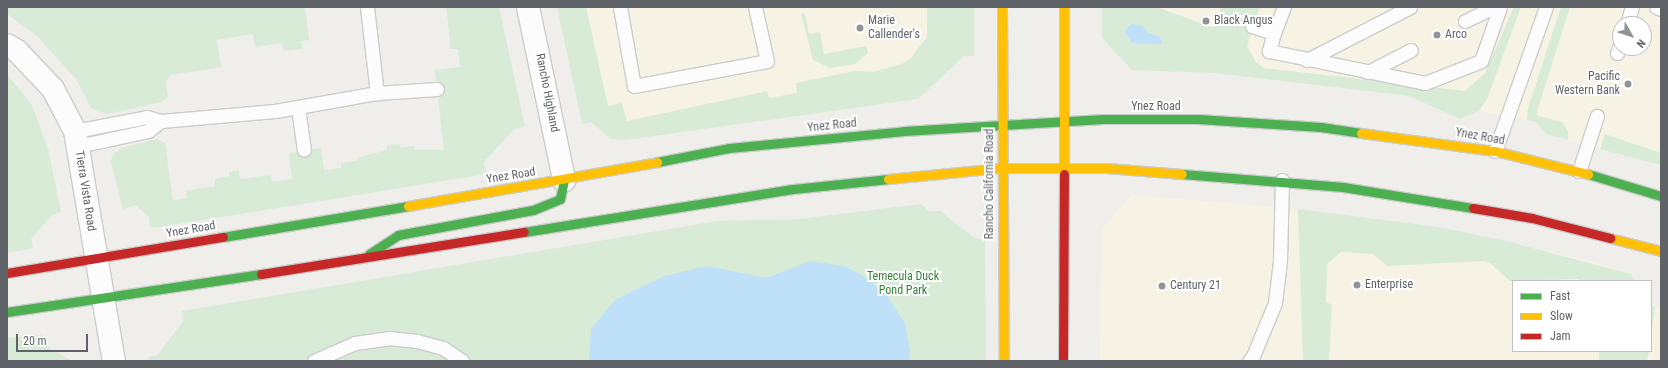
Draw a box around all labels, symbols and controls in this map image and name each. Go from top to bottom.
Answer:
place label: Marie Callender's [868,14,920,42]
place label: Black Angus [1214,14,1273,28]
marker: Black Angus [1201,16,1211,26]
north arrow [1612,16,1652,56]
marker: Marie Callender's [855,23,865,33]
place label: Arco [1445,28,1467,42]
marker: Arco [1432,30,1442,40]
text: N [1634,37,1648,50]
street label: Rancho Highland [532,52,562,134]
place label: Pacific Western Bank [1555,70,1620,98]
marker: Pacific Western Bank [1623,79,1633,89]
street label: Ynez Road [1131,100,1181,114]
street label: Ynez Road [807,116,857,136]
street label: Ynez Road [1454,126,1506,148]
street label: Rancho California Road [983,129,997,239]
street label: Tierra Vista Road [72,150,98,232]
street label: Ynez Road [485,165,537,187]
street label: Ynez Road [165,219,217,241]
park label: Temecula Duck Pond Park [867,270,939,298]
place label: Enterprise [1365,278,1413,292]
place label: Century 21 [1170,279,1221,293]
marker: Enterprise [1352,280,1362,290]
legend [1512,280,1652,352]
marker: Century 21 [1157,281,1167,291]
text: Fast [1550,289,1570,303]
text: Slow [1550,309,1573,323]
scale bar [18,326,90,352]
text: Jam [1550,329,1571,343]
text: 20 m [23,334,47,348]

